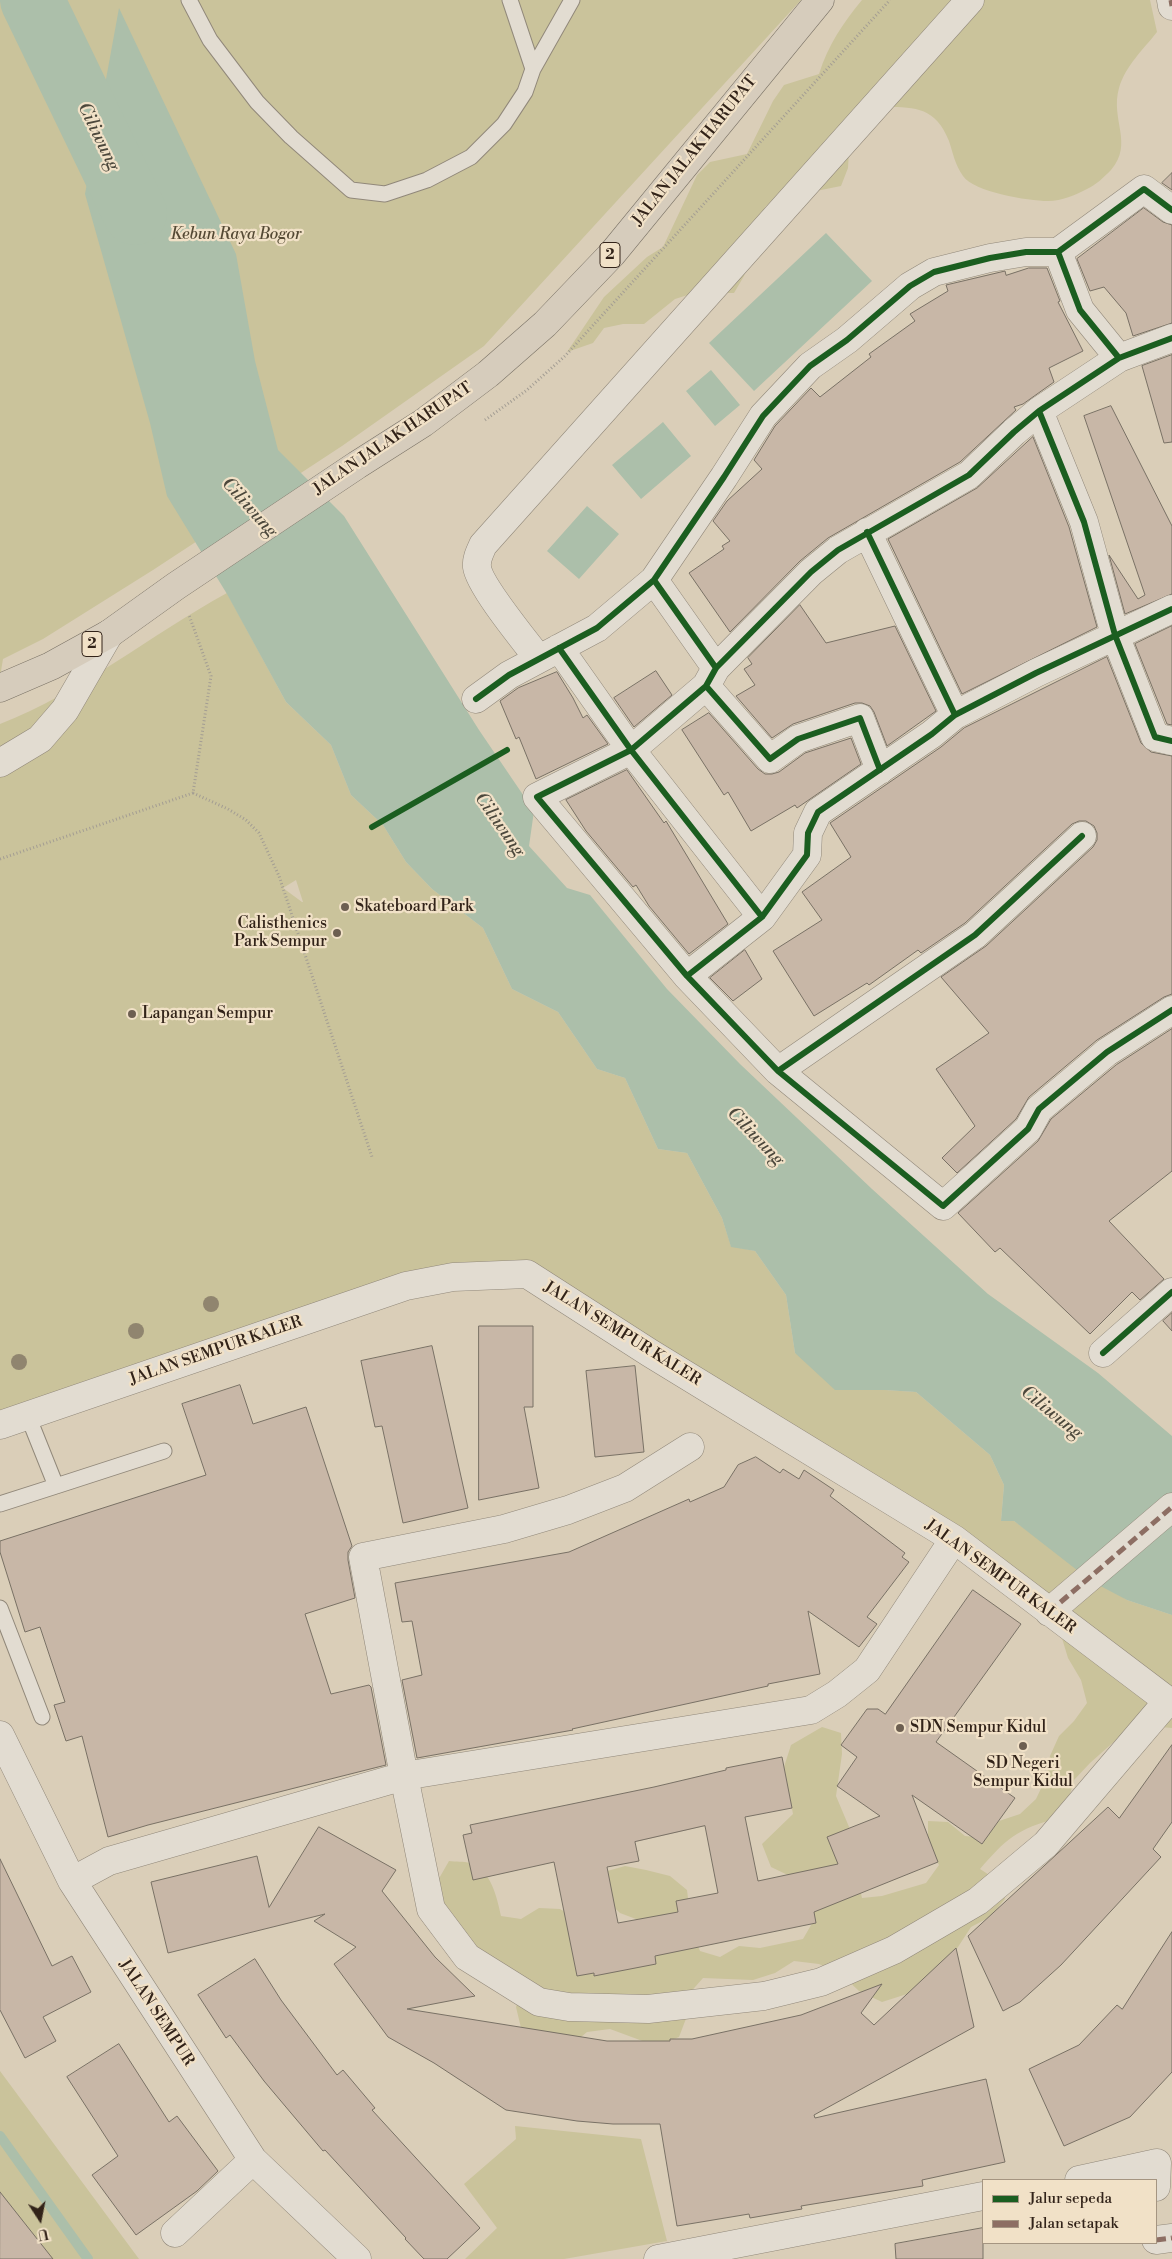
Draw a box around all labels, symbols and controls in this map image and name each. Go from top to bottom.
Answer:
street label: JALAN JALAK HARUPAT [629,72,761,230]
water label: Ciliwung [72,99,124,175]
park label: Kebun Raya Bogor [170,225,302,245]
road number: 2 [600,242,620,268]
street label: JALAN JALAK HARUPAT [310,379,476,499]
water label: Ciliwung [217,474,281,542]
road number: 2 [82,632,102,656]
water label: Ciliwung [469,789,529,861]
place label: Skateboard Park [355,897,473,917]
marker: Skateboard Park [339,901,351,913]
place label: Calisthenics Park Sempur [234,914,327,952]
marker: Calisthenics Park Sempur [331,927,343,939]
place label: Lapangan Sempur [142,1004,273,1024]
marker: Lapangan Sempur [126,1008,138,1020]
water label: Ciliwung [722,1103,788,1171]
street label: JALAN SEMPUR KALER [540,1278,704,1390]
street label: JALAN SEMPUR KALER [127,1312,305,1390]
water label: Ciliwung [1016,1382,1086,1444]
street label: JALAN SEMPUR KALER [921,1516,1079,1638]
place label: SDN Sempur Kidul [910,1718,1046,1738]
marker: SDN Sempur Kidul [894,1722,906,1734]
marker: SD Negeri Sempur Kidul [1017,1740,1029,1752]
place label: SD Negeri Sempur Kidul [973,1754,1073,1792]
street label: JALAN SEMPUR [114,1956,198,2070]
legend [982,2179,1157,2244]
text: Jalur sepeda [1029,2189,1112,2208]
north arrow [15,2194,65,2244]
text: Jalan setapak [1029,2214,1118,2233]
text: U [36,2224,50,2244]

